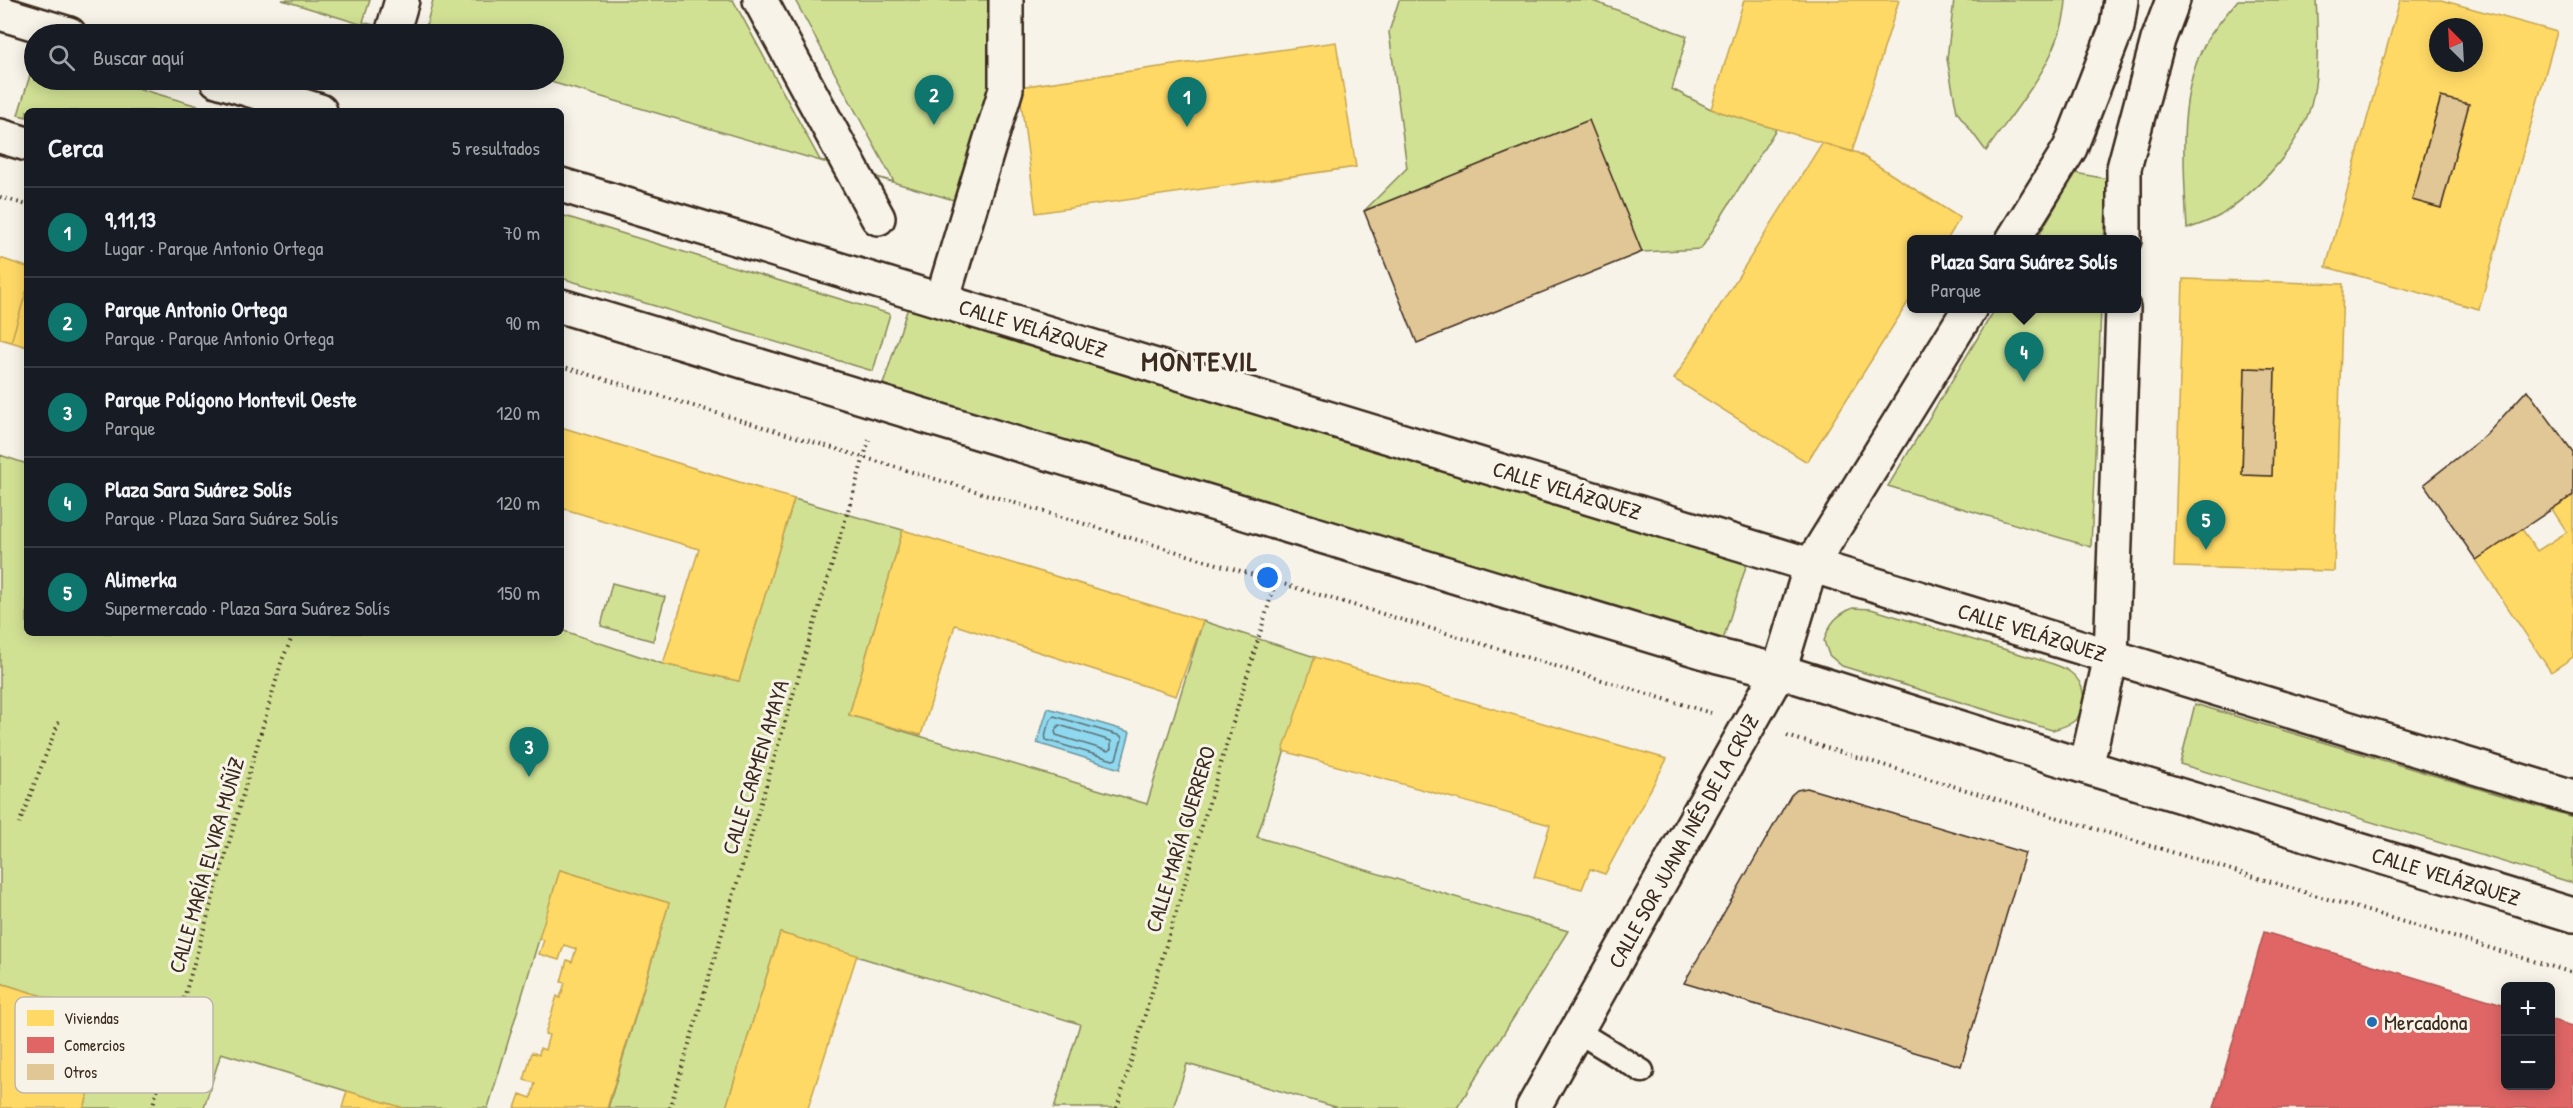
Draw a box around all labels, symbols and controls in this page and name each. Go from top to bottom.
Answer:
north arrow [2429,18,2483,72]
search box [24,24,564,90]
icon: search [45,41,78,74]
text: Buscar aquí [93,42,185,72]
pin: 2 [914,76,954,125]
pin: 1 [1168,78,1206,127]
text: Cerca [48,130,103,165]
text: 5 resultados [452,134,540,161]
text: 9,11,13 [105,204,156,234]
text: 1 [64,219,71,246]
text: 70 m [503,219,540,246]
text: Lugar · Parque Antonio Ortega [105,234,323,261]
popup [1907,235,2141,313]
text: Plaza Sara Suárez Solís [1931,246,2117,276]
text: Parque [1931,276,1981,303]
street label: CALLE VELÁZQUEZ [955,291,1111,365]
text: Parque Antonio Ortega [105,294,287,324]
text: 2 [63,309,72,336]
text: 90 m [506,309,540,336]
text: Parque · Parque Antonio Ortega [105,324,334,351]
pin: 4 [2004,332,2044,382]
district label: MONTEVIL [1141,342,1259,380]
text: Parque Polígono Montevil Oeste [105,384,357,414]
text: 3 [63,399,72,426]
text: 120 m [496,399,540,426]
text: Parque [105,414,155,441]
street label: CALLE VELÁZQUEZ [1489,453,1645,527]
text: Plaza Sara Suárez Solís [105,474,291,504]
text: 4 [64,489,71,516]
text: 120 m [496,489,540,516]
pin: 5 [2186,500,2226,550]
text: Parque · Plaza Sara Suárez Solís [105,504,338,531]
your location [1253,563,1282,592]
text: Alimerka [105,564,176,594]
text: 5 [63,579,72,606]
text: 150 m [497,579,540,606]
text: Supermercado · Plaza Sara Suárez Solís [105,594,390,621]
street label: CALLE VELÁZQUEZ [1954,595,2110,669]
street label: CALLE CARMEN AMAYA [714,676,796,858]
street label: CALLE SOR JUANA INÉS DE LA CRUZ [1601,709,1765,973]
pin: 3 [510,728,548,777]
street label: CALLE MARÍA GUERRERO [1137,742,1223,936]
street label: CALLE MARÍA ELVIRA MUÑÍZ [161,754,251,976]
street label: CALLE VELÁZQUEZ [2368,839,2524,913]
map controls [2501,982,2555,1090]
button: + [2501,982,2555,1036]
legend [15,997,213,1093]
text: Viviendas [64,1007,119,1029]
place label: Mercadona [2384,1007,2468,1037]
marker: Mercadona [2365,1015,2379,1029]
text: Comercios [64,1034,125,1056]
button: − [2501,1036,2555,1090]
text: Otros [64,1061,97,1083]

